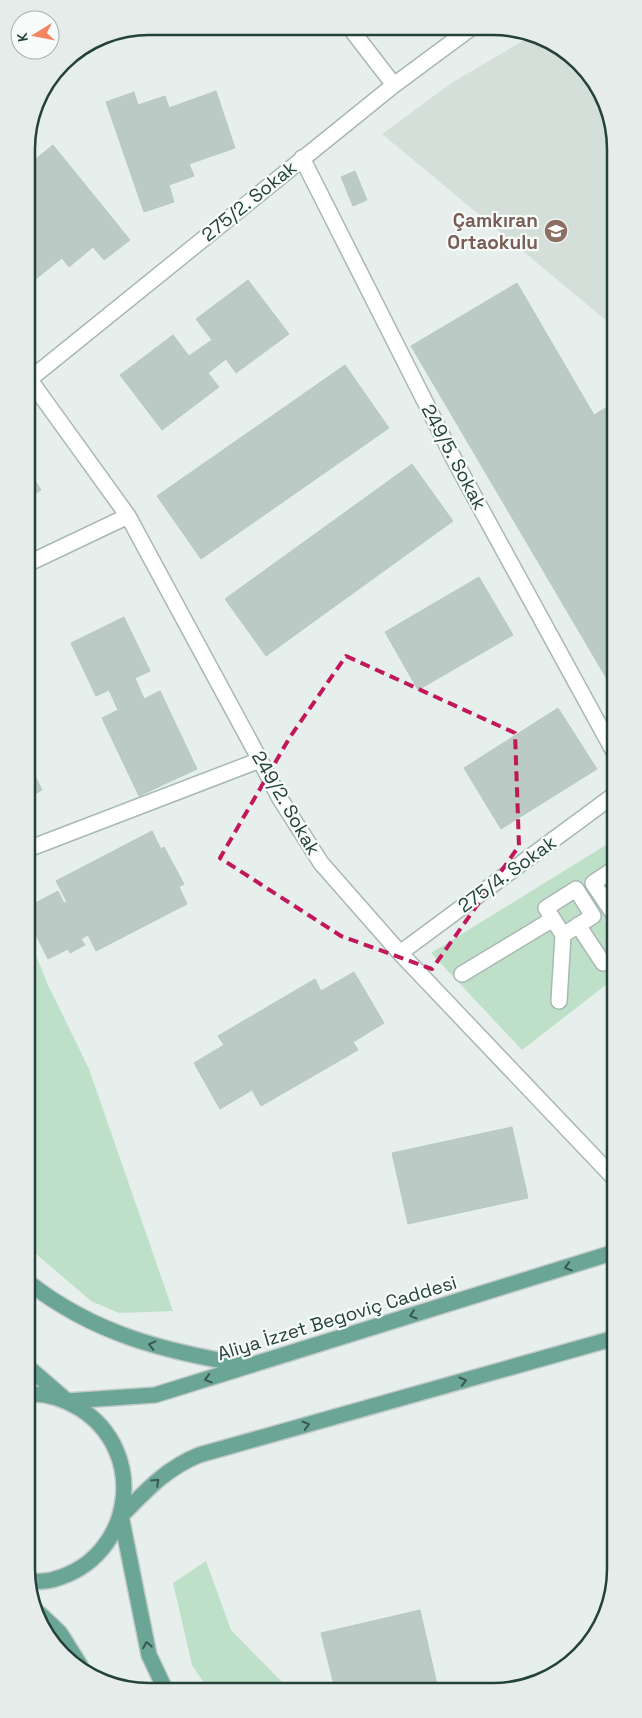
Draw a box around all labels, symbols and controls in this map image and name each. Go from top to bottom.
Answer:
north arrow [10,10,60,60]
text: K [13,31,32,43]
street label: 275/2. Sokak [196,155,302,247]
place label: Çamkıran Ortaokulu [447,208,538,255]
school or university icon: Çamkıran Ortaokulu [543,218,569,244]
street label: 249/5. Sokak [416,400,492,514]
street label: 249/2. Sokak [246,746,326,860]
street label: 275/4. Sokak [453,830,561,918]
one-way arrow [565,1261,573,1271]
street label: Aliya İzzet Begoviç Caddesi [214,1270,460,1366]
one-way arrow [410,1309,418,1319]
one-way arrow [147,1340,156,1351]
one-way arrow [204,1373,213,1383]
one-way arrow [458,1376,467,1387]
one-way arrow [302,1420,311,1431]
one-way arrow [150,1479,159,1488]
one-way arrow [142,1640,152,1649]

